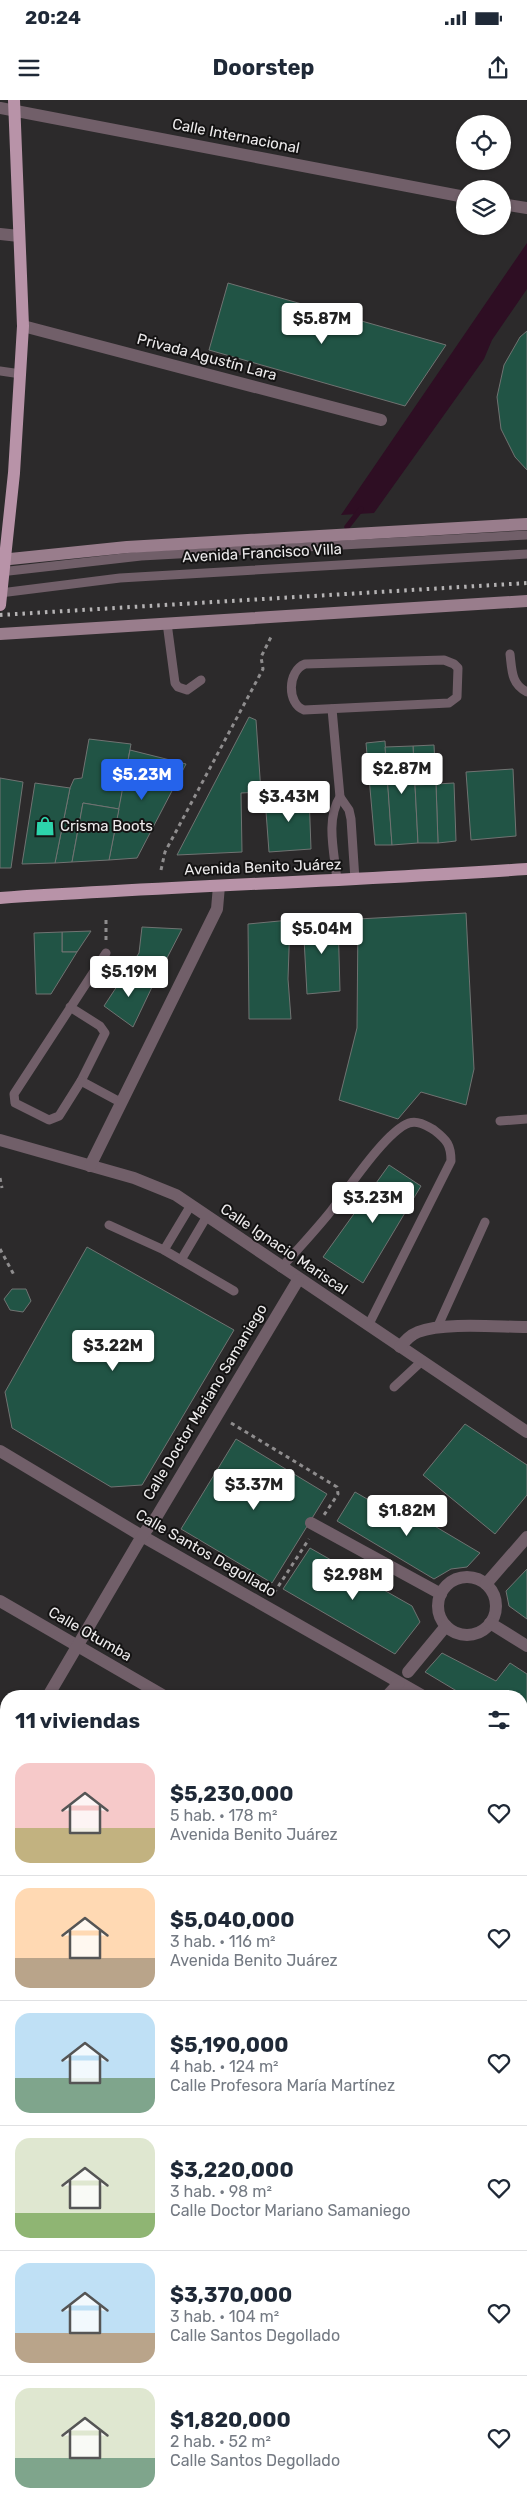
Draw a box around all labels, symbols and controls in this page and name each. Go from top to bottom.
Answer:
text: 20:24 [25,6,81,29]
icon: menu [15,54,43,82]
text: Doorstep [213,54,314,81]
icon: share [484,54,512,82]
street label: Calle Internacional [171,115,301,157]
map controls [456,115,511,235]
button: locate [456,115,511,170]
button: layers [456,180,511,235]
pin: $5.87M [281,302,363,345]
text: $5.87M [293,309,351,328]
street label: Privada Agustín Lara [135,330,279,384]
street label: Avenida Francisco Villa [182,540,342,566]
pin: $2.87M [361,752,443,795]
pin: $5.23M [101,758,183,801]
text: $2.87M [373,759,431,778]
text: $5.23M [112,765,172,784]
pin: $3.43M [248,780,330,823]
text: $3.43M [259,787,319,806]
shop icon: Crisma Boots [34,815,56,837]
place label: Crisma Boots [60,817,153,835]
street label: Avenida Benito Juárez [184,855,342,879]
pin: $5.04M [281,912,363,955]
text: $5.04M [292,919,352,938]
pin: $5.19M [88,956,170,998]
text: $5.19M [101,962,157,981]
pin: $3.23M [332,1182,414,1224]
text: $3.23M [343,1188,403,1207]
street label: Calle Ignacio Mariscal [217,1200,351,1298]
street label: Calle Doctor Mariano Samaniego [139,1301,271,1503]
pin: $3.22M [72,1330,154,1372]
text: $3.22M [83,1336,143,1355]
pin: $3.37M [213,1468,295,1511]
text: $3.37M [225,1475,283,1494]
pin: $1.82M [366,1494,448,1537]
text: $1.82M [378,1501,436,1520]
street label: Calle Santos Degollado [132,1505,280,1601]
pin: $2.98M [312,1558,394,1601]
text: $2.98M [323,1565,383,1584]
street label: Calle Otumba [45,1603,135,1665]
icon: filters [485,1706,513,1734]
text: 11 viviendas [15,1708,140,1733]
text: $5,230,000 [170,1781,294,1806]
icon: home [55,1783,115,1843]
icon: heart [485,1799,513,1827]
text: 5 hab. · 178 m² [170,1806,277,1825]
text: Avenida Benito Juárez [170,1825,338,1844]
text: $5,040,000 [170,1907,294,1932]
icon: home [55,1908,115,1968]
icon: heart [485,1924,513,1952]
text: 3 hab. · 116 m² [170,1932,276,1951]
text: Avenida Benito Juárez [170,1951,338,1970]
text: $5,190,000 [170,2032,289,2057]
icon: home [55,2033,115,2093]
icon: heart [485,2049,513,2077]
text: 4 hab. · 124 m² [170,2057,279,2076]
text: Calle Profesora María Martínez [170,2076,395,2095]
text: $3,220,000 [170,2157,294,2182]
icon: home [55,2158,115,2218]
icon: heart [485,2174,513,2202]
text: 3 hab. · 98 m² [170,2182,272,2201]
text: Calle Doctor Mariano Samaniego [170,2201,411,2220]
text: $3,370,000 [170,2282,292,2307]
icon: home [55,2283,115,2343]
icon: heart [485,2299,513,2327]
text: 3 hab. · 104 m² [170,2307,279,2326]
text: Calle Santos Degollado [170,2326,340,2345]
text: $1,820,000 [170,2407,291,2432]
icon: home [55,2408,115,2468]
icon: heart [485,2424,513,2452]
text: 2 hab. · 52 m² [170,2432,271,2451]
text: Calle Santos Degollado [170,2451,340,2470]

